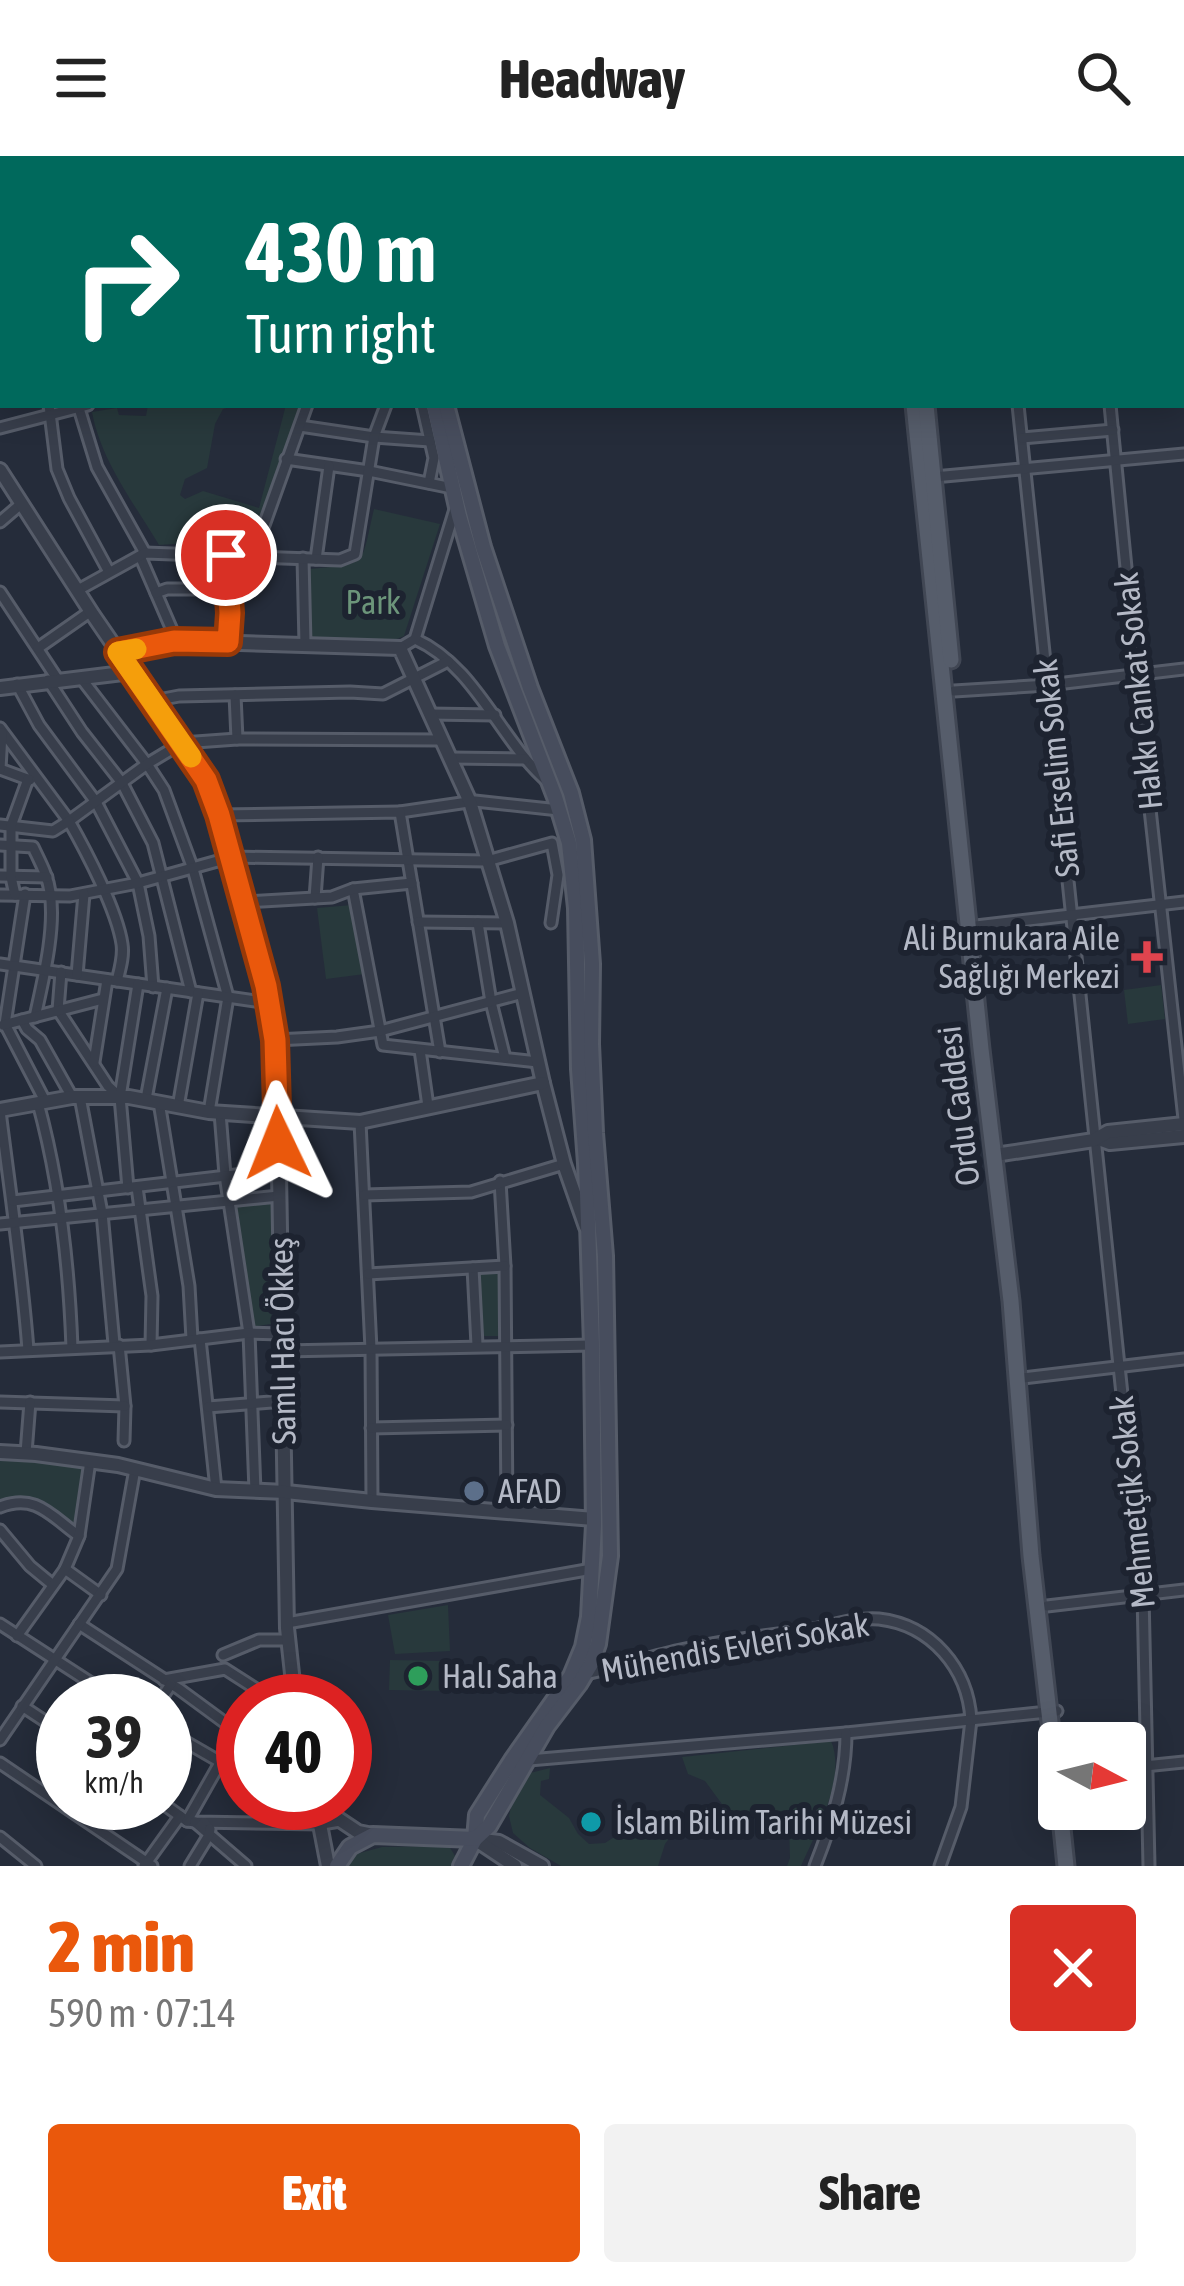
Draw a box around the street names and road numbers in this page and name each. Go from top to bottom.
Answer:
street label: Hakkı Cankat Sokak [1107,570,1169,812]
street label: Safi Erselim Sokak [1026,657,1086,879]
street label: Ordu Caddesi [929,1024,987,1188]
street label: Samlı Hacı Ökkeş [261,1237,303,1445]
street label: Mehmetçik Sokak [1102,1394,1162,1610]
street label: Mühendis Evleri Sokak [598,1605,872,1689]

